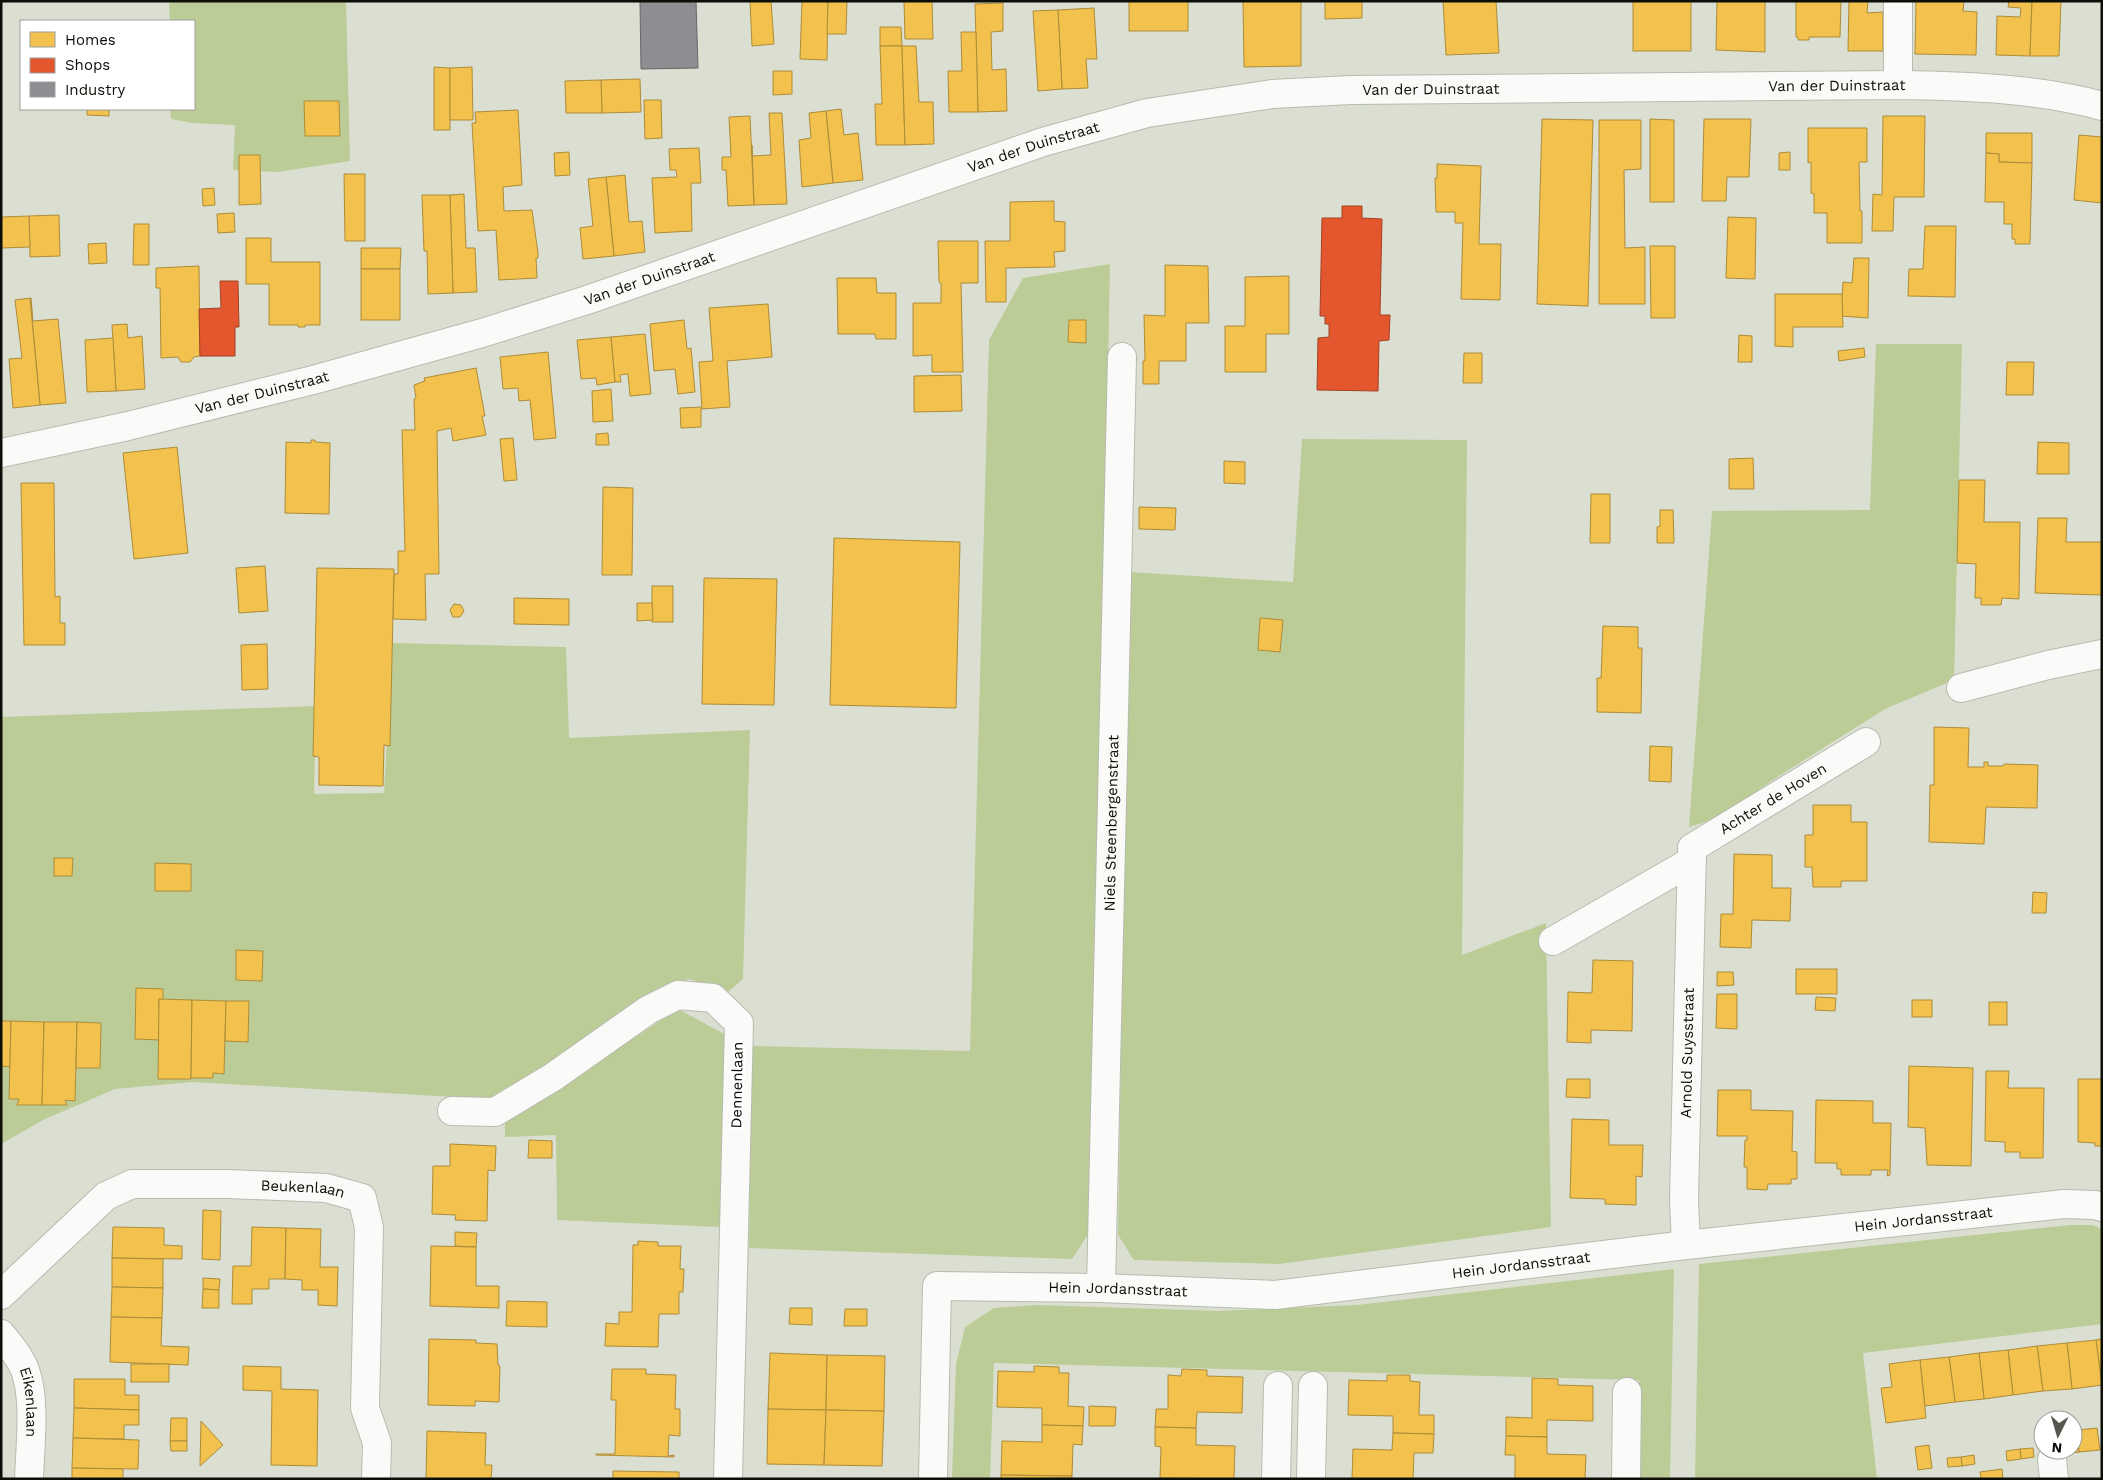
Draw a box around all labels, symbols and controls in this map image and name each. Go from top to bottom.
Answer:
legend [20,20,195,110]
text: Homes [65,31,116,49]
text: Shops [65,56,110,74]
street label: Van der Duinstraat [1768,76,1906,95]
street label: Van der Duinstraat [1362,80,1500,99]
text: Industry [65,81,126,99]
street label: Van der Duinstraat [965,118,1102,176]
street label: Van der Duinstraat [582,247,718,309]
street label: Van der Duinstraat [193,367,332,418]
street label: Niels Steenbergenstraat [1100,734,1122,912]
street label: Achter de Hoven [1716,759,1830,838]
street label: Arnold Suysstraat [1677,987,1698,1119]
street label: Dennenlaan [727,1041,747,1129]
street label: Beukenlaan [260,1176,347,1202]
street label: Hein Jordansstraat [1853,1203,1994,1236]
street label: Hein Jordansstraat [1451,1248,1592,1282]
street label: Hein Jordansstraat [1048,1278,1189,1300]
street label: Eikenlaan [16,1364,41,1438]
north arrow [2033,1410,2083,1460]
text: N [2051,1440,2063,1456]

